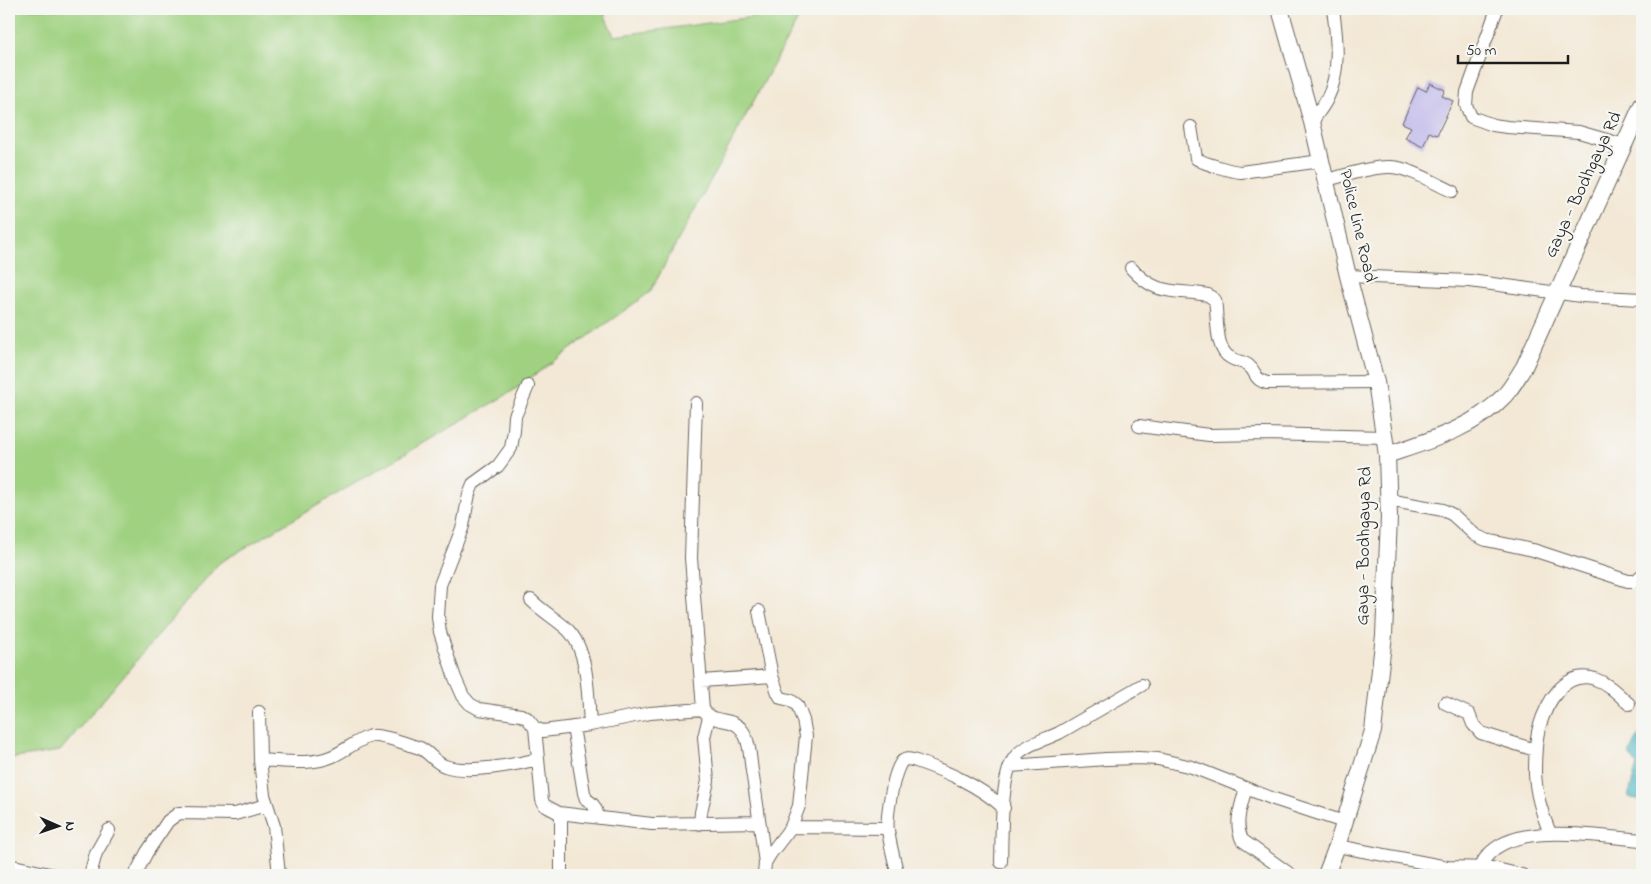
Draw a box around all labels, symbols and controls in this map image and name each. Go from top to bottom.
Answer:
scale bar [1458,32,1568,64]
text: 50 m [1466,40,1497,62]
street label: Gaya - Bodhgaya Rd [1539,108,1630,263]
street label: Police Line Road [1331,167,1383,285]
street label: Gaya - Bodhgaya Rd [1351,466,1380,626]
north arrow [32,802,82,852]
text: N [59,821,80,831]

